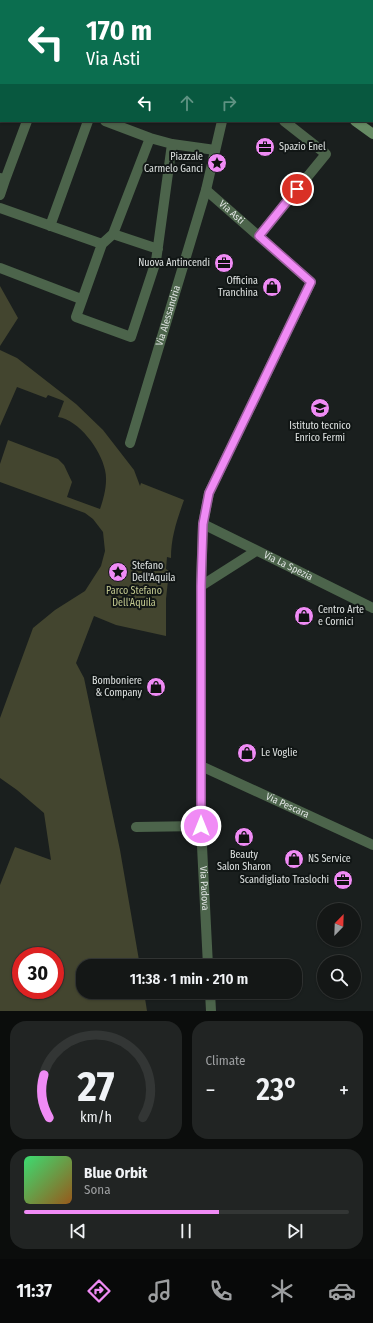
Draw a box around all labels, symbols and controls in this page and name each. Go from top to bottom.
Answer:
text: 170 m [86,14,152,47]
icon: left [20,16,72,68]
text: Via Asti [86,48,140,70]
icon: left [134,92,156,114]
icon: ahead [176,92,198,114]
icon: right [218,92,240,114]
office icon: Spazio Enel [254,136,276,158]
place label: Spazio Enel [279,141,326,153]
place label: Piazzale Carmelo Ganci [144,151,203,175]
place icon: Piazzale Carmelo Ganci [206,152,228,174]
pin [280,172,314,206]
icon: arrive [286,178,308,200]
street label: Via Asti [216,198,247,227]
office icon: Nuova Antincendi [213,252,235,274]
place label: Nuova Antincendi [138,257,210,269]
place label: Officina Tranchina [218,275,258,299]
shop icon: Officina Tranchina [261,276,283,298]
street label: Via Alessandria [154,284,183,347]
school or university icon: Istituto tecnico Enrico Fermi [309,397,331,419]
place label: Istituto tecnico Enrico Fermi [289,420,351,444]
street label: Via La Spezia [262,549,315,583]
place label: Stefano Dell'Aquila [132,560,176,584]
place icon: Stefano Dell'Aquila [107,561,129,583]
park label: Parco Stefano Dell'Aquila [106,585,162,609]
place label: Centro Arte e Cornici [318,604,364,628]
shop icon: Centro Arte e Cornici [293,605,315,627]
place label: Bomboniere & Company [92,675,143,699]
shop icon: Bomboniere & Company [145,676,167,698]
shop icon: Le Voglie [236,742,258,764]
place label: Le Voglie [261,747,297,759]
street label: Via Pescara [264,791,311,821]
position arrow [180,805,222,847]
shop icon: Beauty Salon Sharon [233,826,255,848]
shop icon: NS Service [283,848,305,870]
place label: Beauty Salon Sharon [217,849,271,873]
place label: NS Service [308,853,351,865]
street label: Via Padova [197,866,211,911]
office icon: Scandigliato Traslochi [332,869,354,891]
place label: Scandigliato Traslochi [240,874,329,886]
north arrow [317,903,361,947]
map controls [317,903,361,999]
speed limit sign: 30 [12,947,64,999]
button: search [317,955,361,999]
text: 11:38 · 1 min · 210 m [130,970,248,988]
text: Climate [206,1053,246,1068]
text: 27 [76,1062,114,1112]
text: 23° [256,1072,298,1108]
text: − [206,1077,215,1104]
text: + [339,1077,349,1104]
text: km/h [80,1109,112,1126]
text: Blue Orbit [84,1164,147,1182]
text: Sona [84,1182,111,1197]
icon: previous [67,1220,89,1242]
icon: pause [175,1220,197,1242]
icon: next [284,1220,306,1242]
icon: directions [85,1277,113,1305]
icon: music [146,1277,174,1305]
icon: phone [207,1277,235,1305]
icon: climate [268,1277,296,1305]
icon: car [328,1277,356,1305]
text: 11:37 [16,1280,52,1302]

